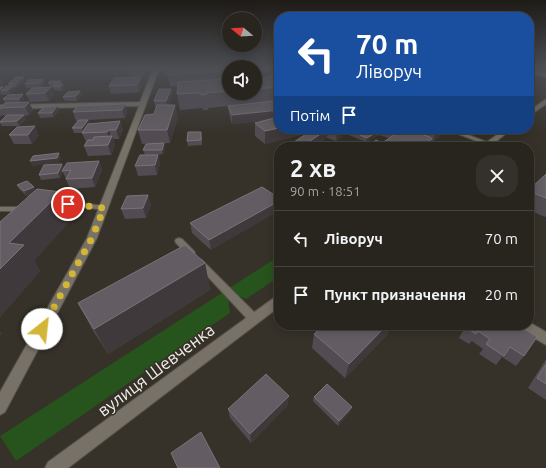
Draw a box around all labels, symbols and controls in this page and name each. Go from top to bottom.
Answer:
north arrow [222,12,262,52]
map controls [222,12,262,100]
icon: left [290,28,342,80]
text: 70 m [356,28,418,59]
button: sound [222,60,262,100]
text: Ліворуч [356,61,422,81]
icon: arrive [338,104,360,126]
text: Потім [290,107,330,124]
text: 2 хв [290,155,336,182]
button: close [476,155,518,197]
text: 90 m · 18:51 [290,184,361,198]
pin [51,187,85,221]
icon: arrive [57,193,79,215]
icon: left [290,228,312,250]
text: Ліворуч [324,230,383,247]
text: 70 m [485,230,518,247]
icon: arrive [290,284,312,306]
text: Пункт призначення [324,286,466,303]
text: 20 m [485,286,518,303]
position arrow [21,308,63,350]
street label: вулиця Шевченка [94,320,218,420]

